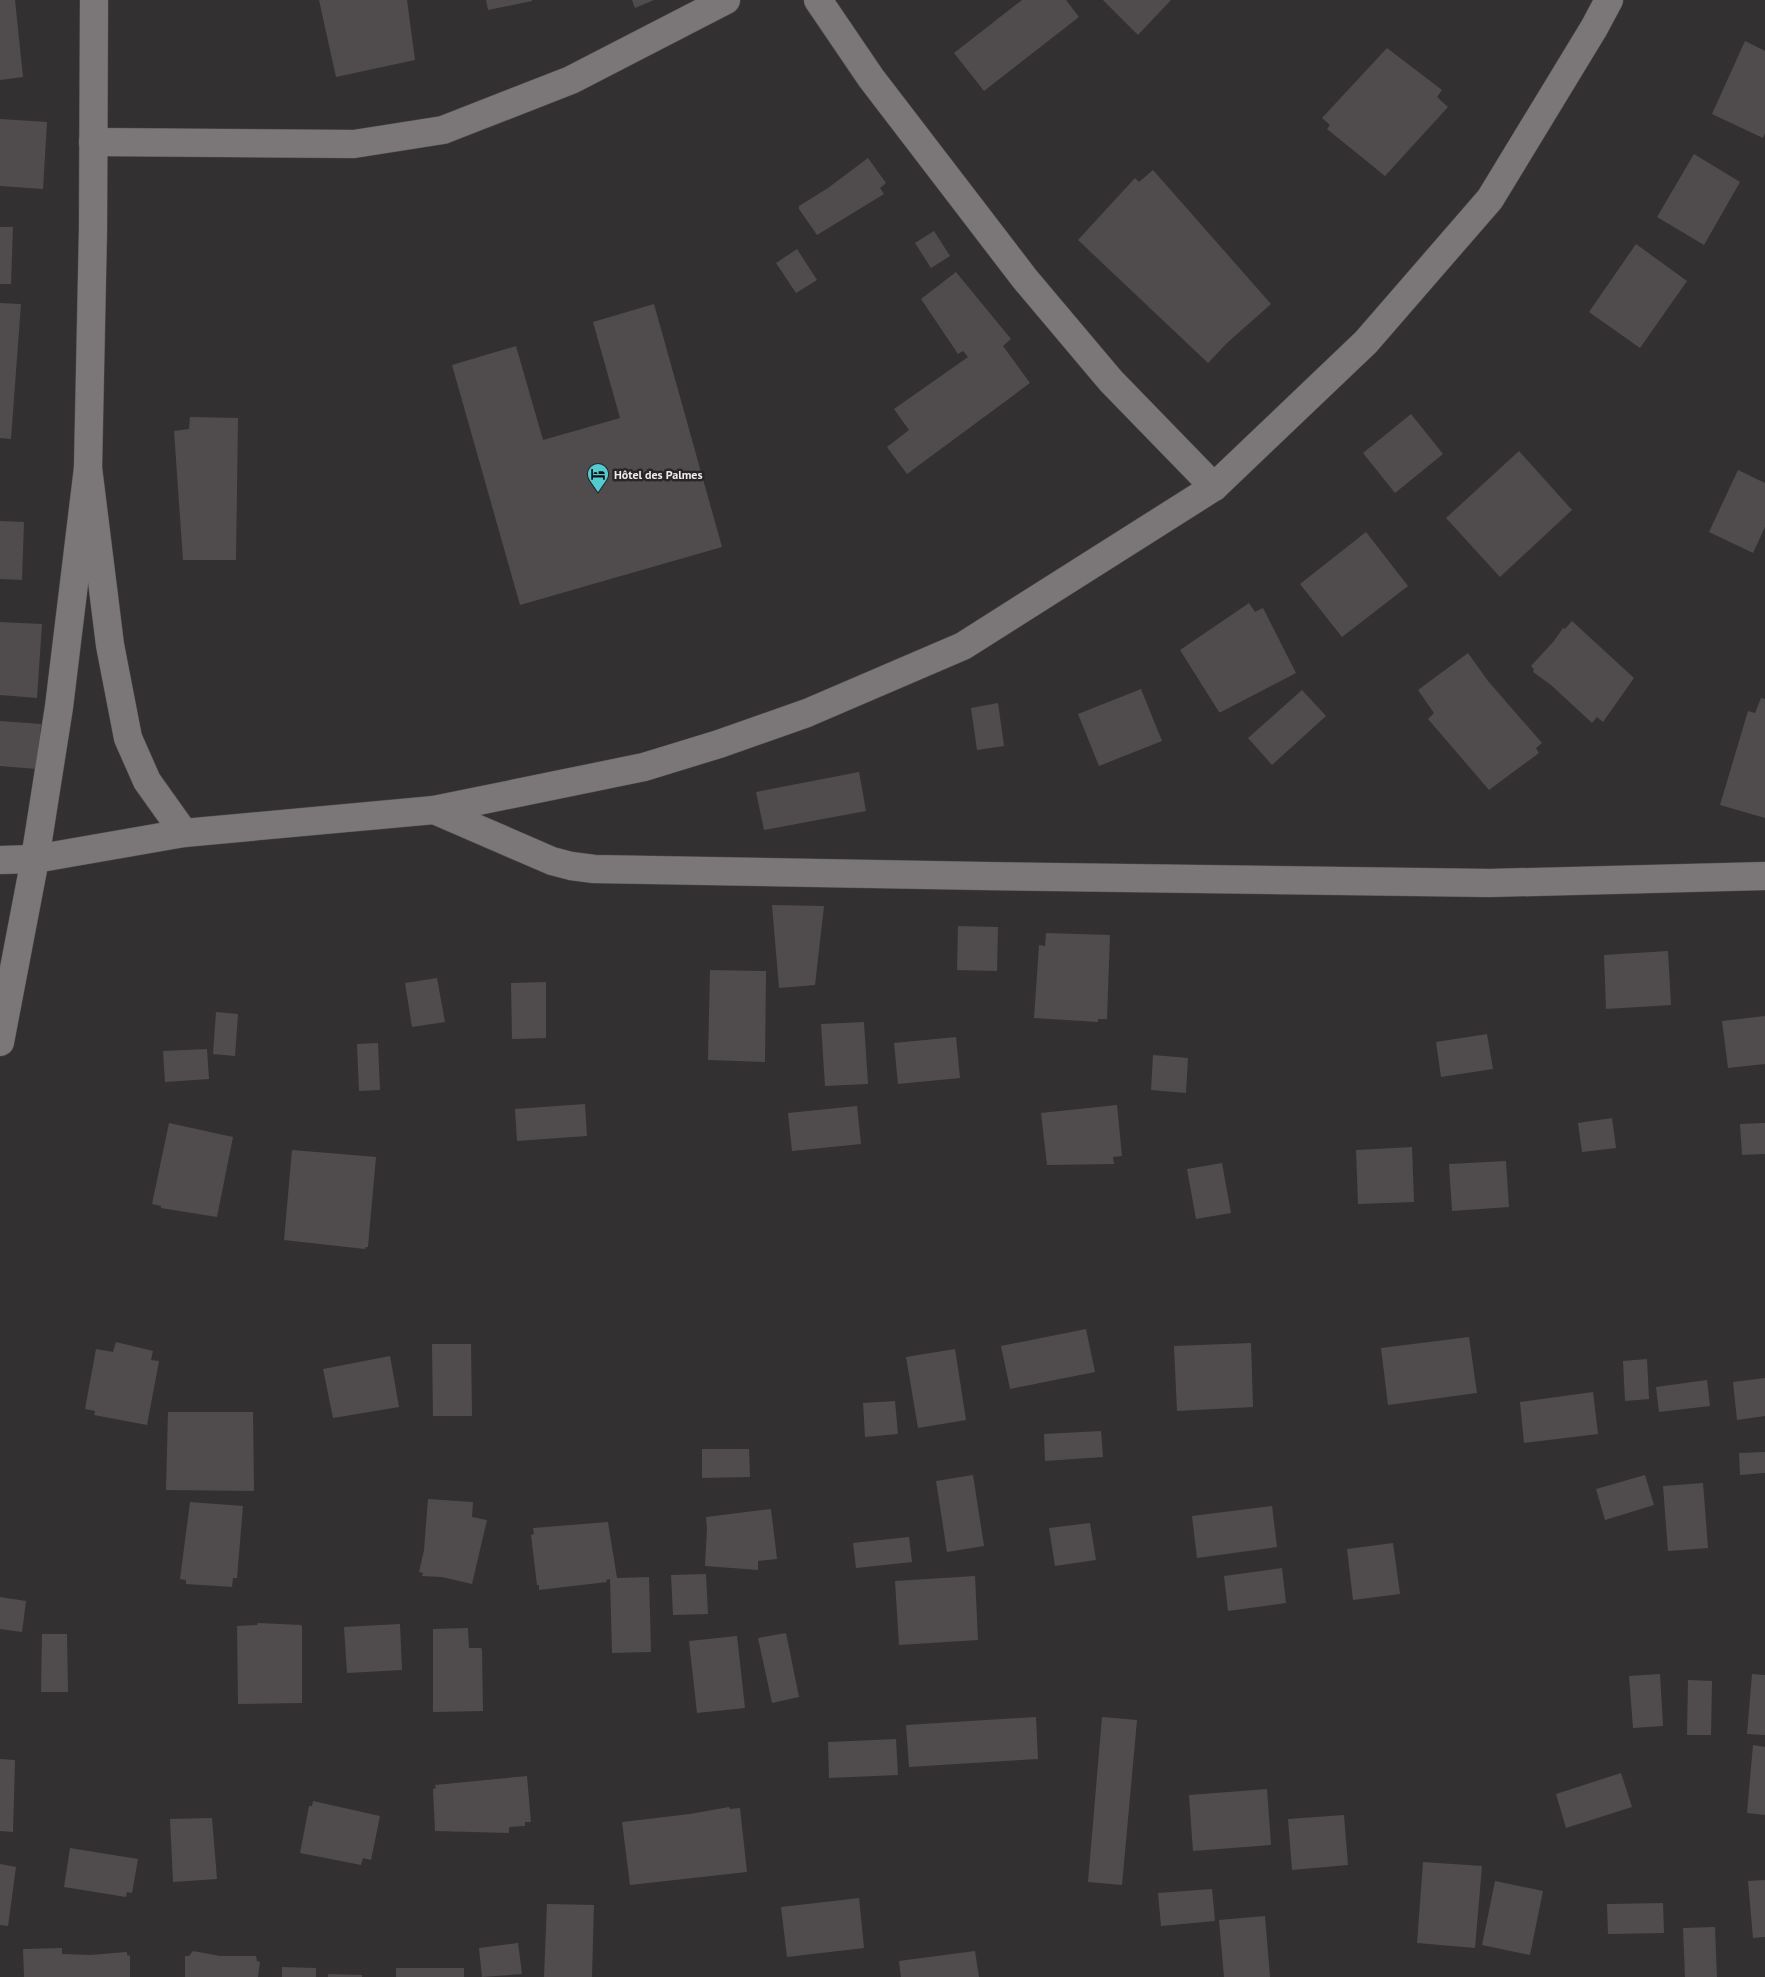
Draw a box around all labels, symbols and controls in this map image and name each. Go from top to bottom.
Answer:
hotel icon: Hôtel des Palmes [586,462,610,493]
place label: Hôtel des Palmes [614,467,703,482]

